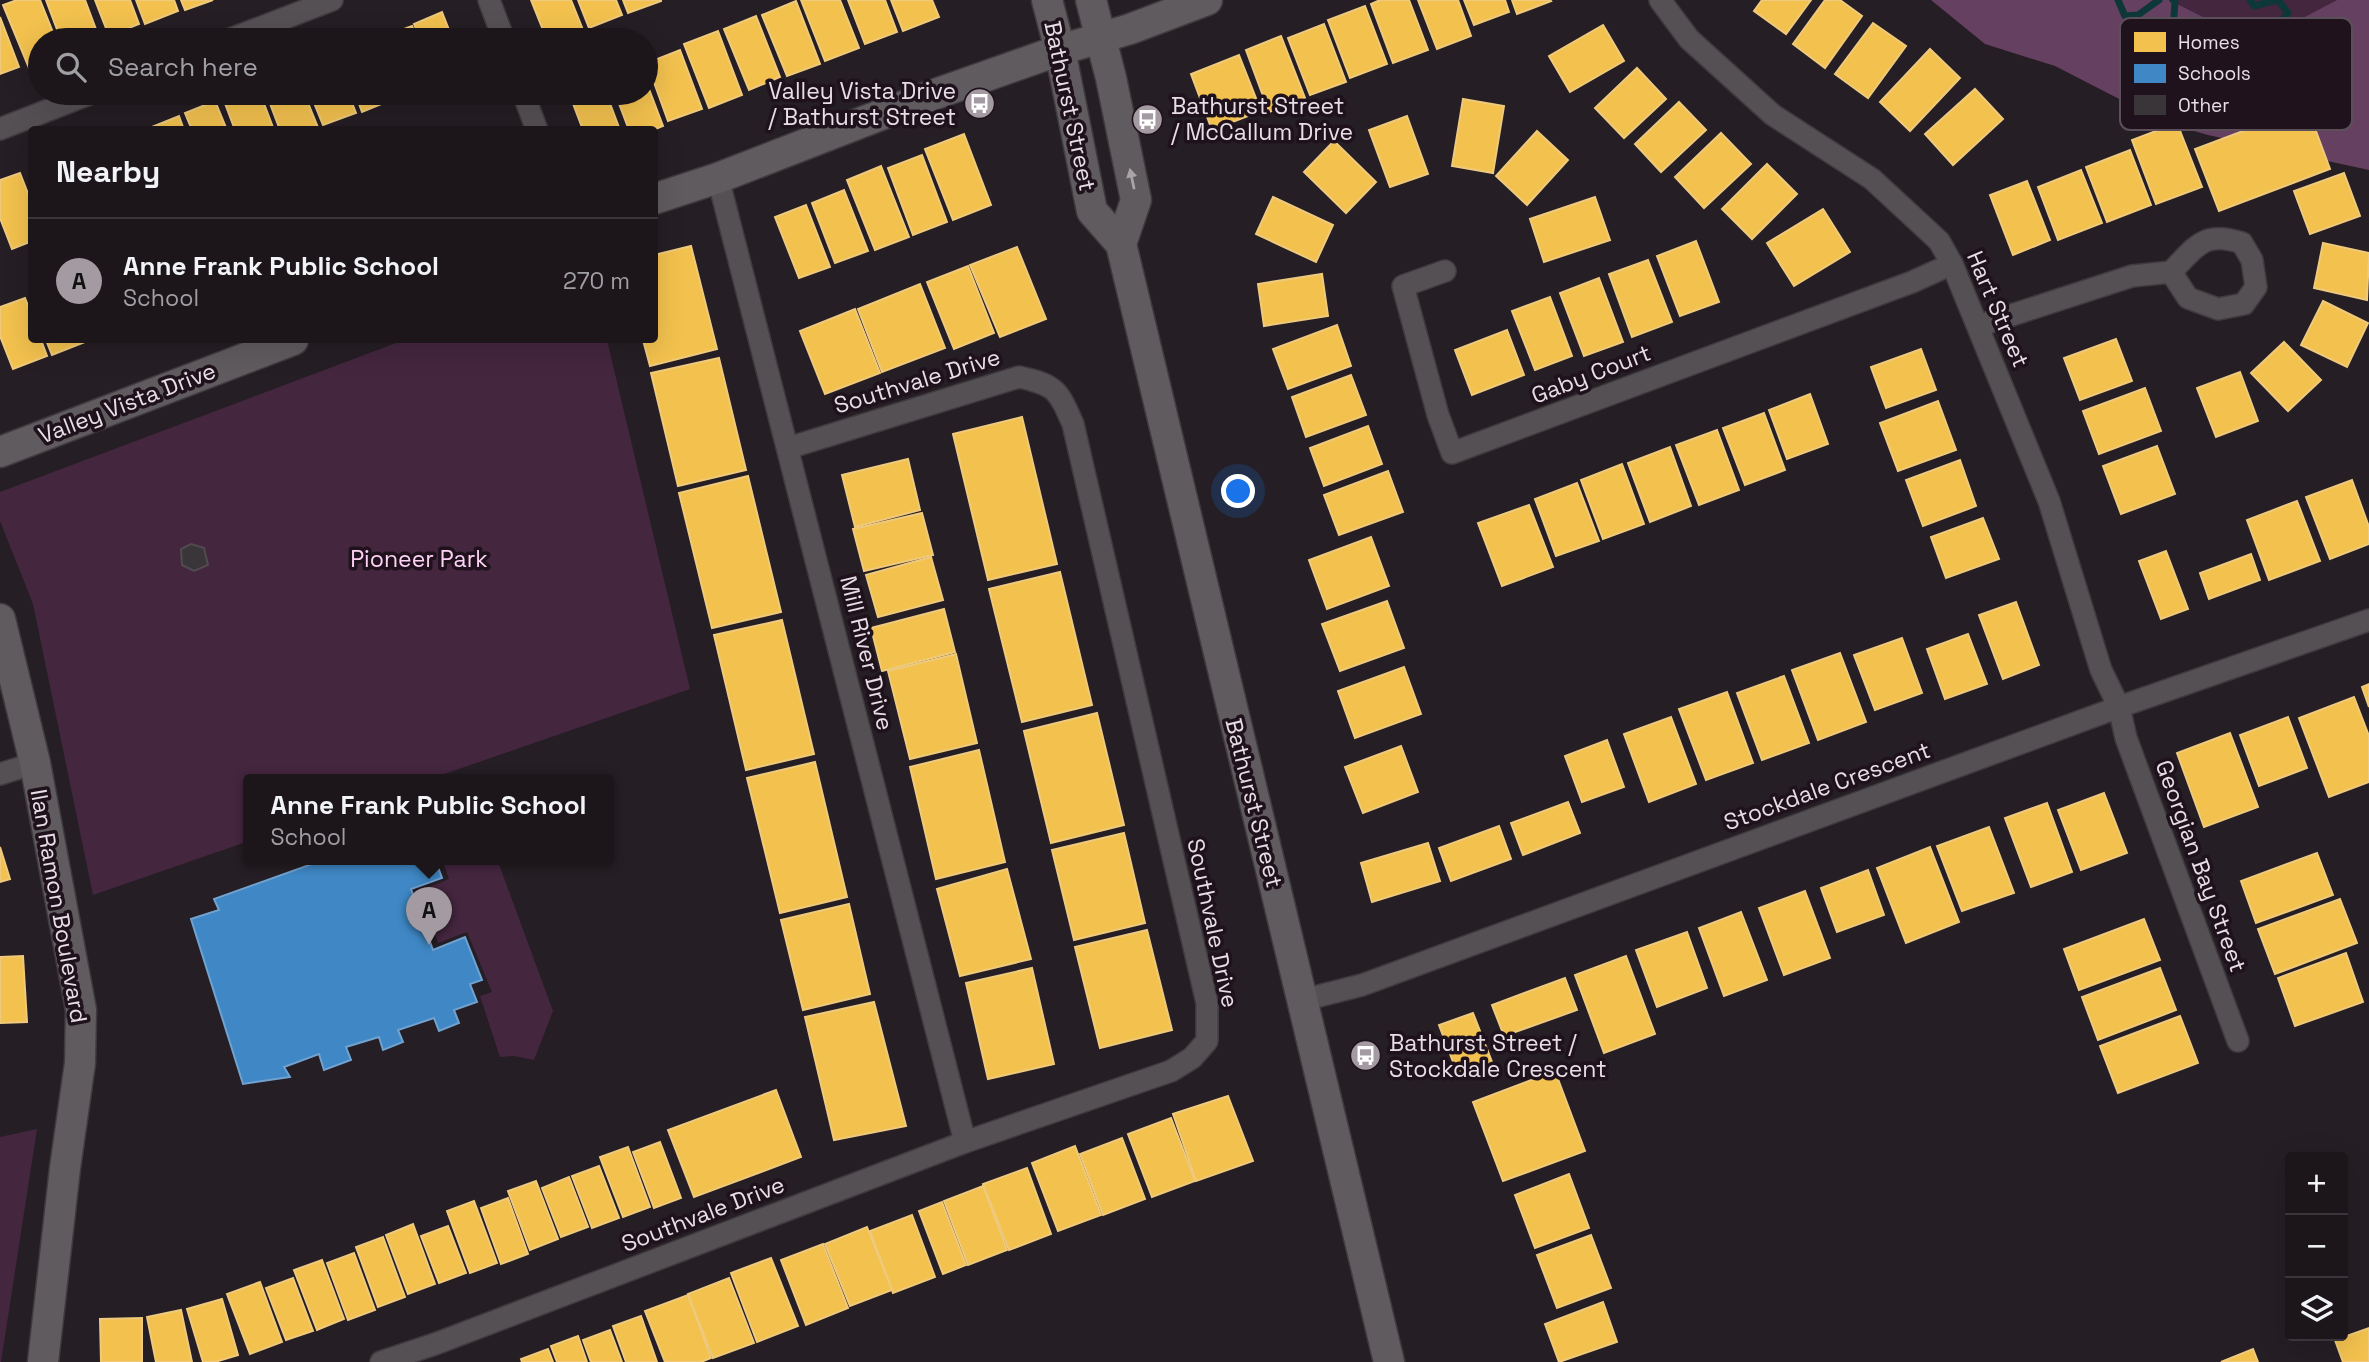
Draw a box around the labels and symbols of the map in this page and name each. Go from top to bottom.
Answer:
street label: Bathurst Street [1037,18,1103,194]
legend [2120,18,2352,130]
text: Homes [2178,30,2240,55]
text: Schools [2178,61,2251,86]
place label: Valley Vista Drive / Bathurst Street [768,76,956,132]
bus stop icon: Valley Vista Drive / Bathurst Street [962,87,996,121]
place label: Bathurst Street / McCallum Drive [1171,91,1353,147]
text: Other [2178,93,2230,118]
bus stop icon: Bathurst Street / McCallum Drive [1131,102,1165,136]
one-way arrow [1126,168,1137,190]
street label: Hart Street [1960,246,2036,372]
street label: Gaby Court [1527,338,1655,410]
street label: Southvale Drive [830,341,1004,421]
street label: Valley Vista Drive [34,355,220,451]
your location [1221,474,1255,508]
park label: Pioneer Park [350,544,488,574]
street label: Mill River Drive [833,573,901,733]
street label: Bathurst Street [1218,715,1290,891]
street label: Stockdale Crescent [1720,735,1934,837]
street label: Georgian Bay Street [2149,756,2253,976]
street label: Ilan Ramon Boulevard [24,787,94,1025]
street label: Southvale Drive [1180,836,1246,1010]
pin: A [406,887,452,945]
place label: Bathurst Street / Stockdale Crescent [1389,1028,1607,1084]
bus stop icon: Bathurst Street / Stockdale Crescent [1349,1039,1383,1073]
street label: Southvale Drive [617,1169,789,1259]

